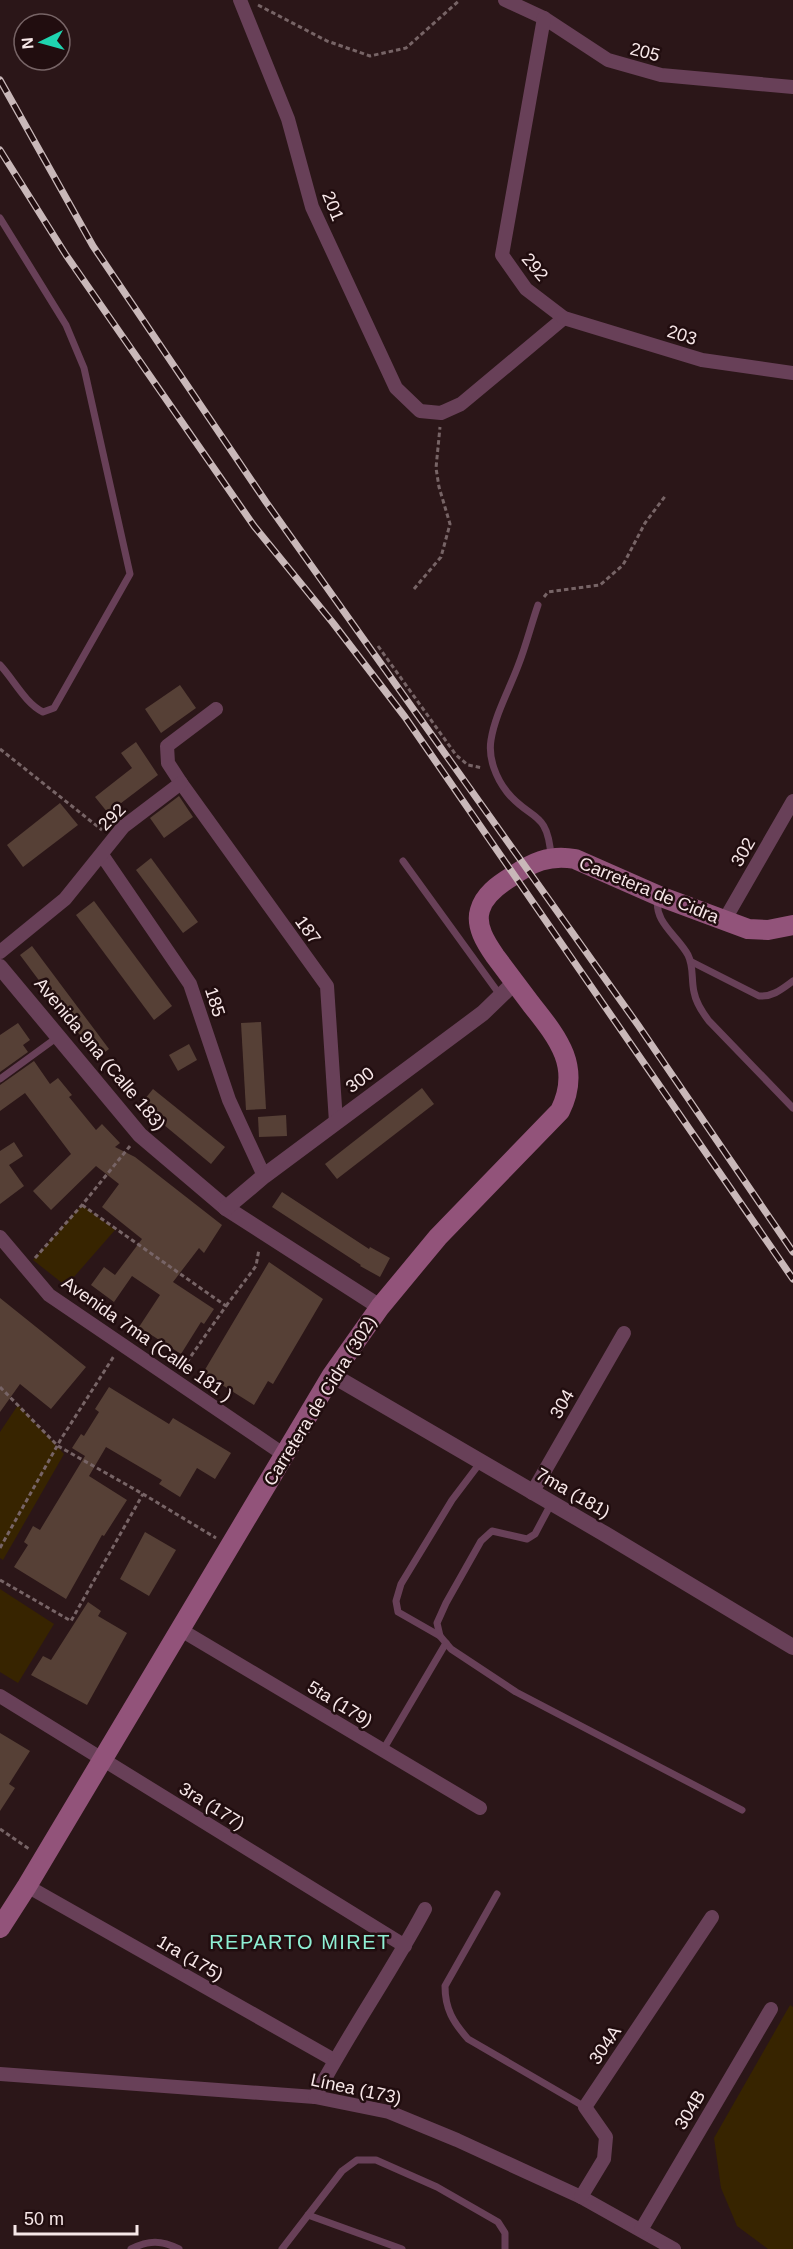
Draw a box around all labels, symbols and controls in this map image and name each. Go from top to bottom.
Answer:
north arrow [12,12,72,72]
text: N [19,37,37,50]
street label: 205 [628,38,662,66]
street label: 201 [318,188,348,224]
street label: 292 [518,249,552,285]
street label: 203 [665,321,699,349]
street label: 292 [94,799,130,835]
street label: 302 [727,834,759,870]
street label: Carretera de Cidra [576,853,723,928]
street label: 187 [291,912,325,948]
street label: Avenida 9na (Calle 183) [30,974,170,1134]
street label: 185 [201,985,229,1019]
street label: 300 [342,1063,378,1097]
street label: Avenida 7ma (Calle 181 ) [58,1273,236,1405]
street label: Carretera de Cidra (302) [260,1313,380,1489]
street label: 304 [546,1386,578,1422]
street label: 7ma (181) [532,1464,614,1522]
street label: 5ta (179) [304,1677,376,1731]
street label: 3ra (177) [176,1778,248,1834]
street label: 1ra (175) [153,1931,227,1985]
district label: REPARTO MIRET [209,1931,391,1953]
street label: 304A [585,2022,625,2068]
street label: Línea (173) [309,2070,403,2108]
street label: 304B [671,2087,709,2133]
scale bar [15,2198,136,2236]
text: 50 m [24,2209,64,2229]

